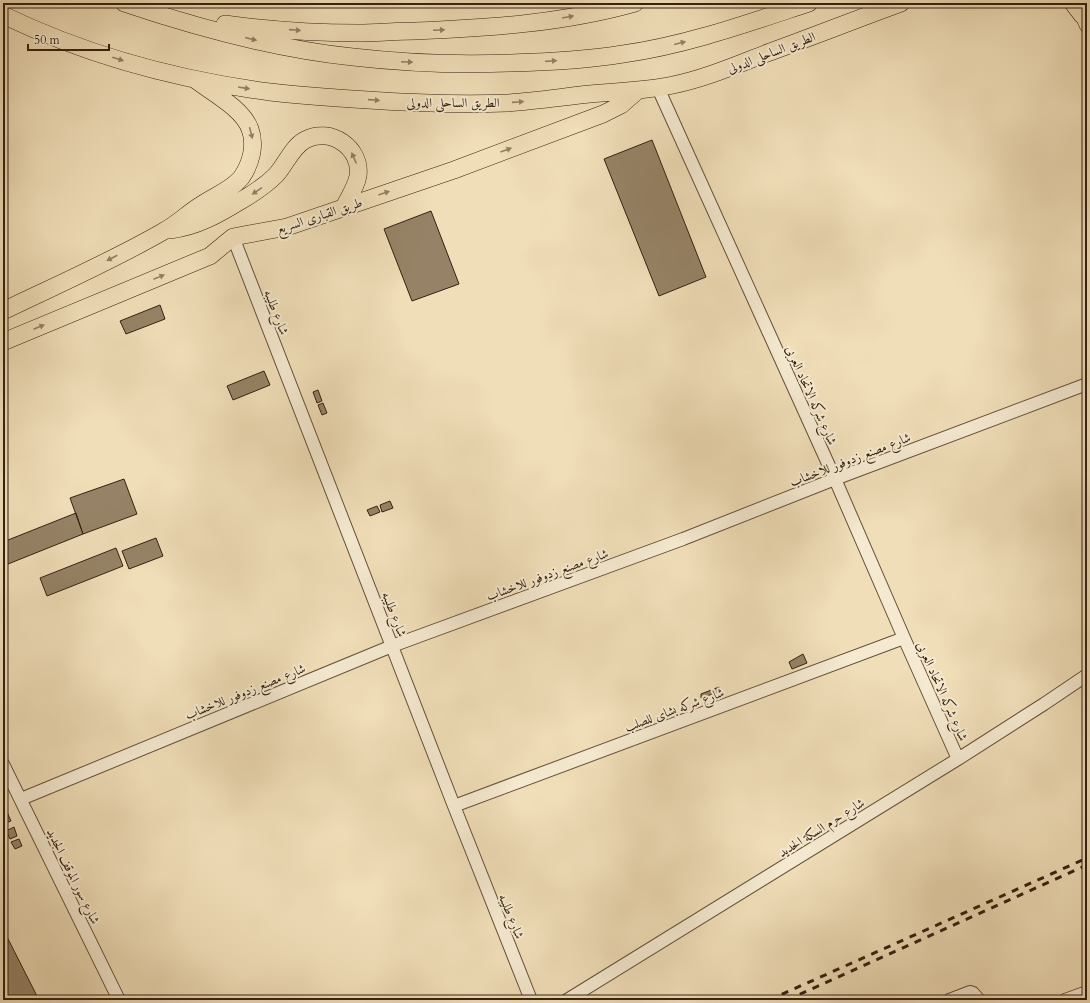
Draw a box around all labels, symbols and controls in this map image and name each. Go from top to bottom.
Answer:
one-way arrow [562,13,575,19]
scale bar [28,26,109,52]
one-way arrow [289,27,301,34]
one-way arrow [433,27,446,33]
street label: الطريق الساحلى الدولى [725,28,819,79]
text: 50 m [34,32,61,48]
one-way arrow [245,37,257,43]
one-way arrow [674,40,686,46]
one-way arrow [112,56,124,62]
one-way arrow [545,58,557,65]
one-way arrow [401,59,414,65]
one-way arrow [238,85,250,91]
street label: الطريق الساحلى الدولى [406,94,500,113]
one-way arrow [368,97,380,104]
one-way arrow [512,98,524,105]
one-way arrow [248,126,254,139]
one-way arrow [501,147,513,153]
one-way arrow [351,151,357,163]
one-way arrow [251,187,263,194]
one-way arrow [378,190,390,196]
street label: طريق القبارى السريع [274,194,366,241]
one-way arrow [106,254,118,261]
one-way arrow [153,273,165,279]
street label: شارع طليبه [257,287,293,338]
one-way arrow [33,324,44,330]
street label: شارع شركه الاتحاد العربى [779,343,841,449]
street label: شارع مصنع زدوفور للاخشاب [787,429,915,494]
street label: شارع مصنع زدوفور للاخشاب [484,545,612,608]
street label: شارع طليبه [375,589,411,640]
street label: شارع شركه الاتحاد العربى [910,639,972,745]
street label: شارع مصنع زدوفور للاخشاب [182,660,309,727]
street label: شارع شركه بشاى للصلب [622,684,727,738]
street label: شارع حرم السكة الحديد [775,794,869,863]
street label: شارع سور الموقف الجديد [40,826,104,928]
street label: شارع طليبه [492,891,528,942]

